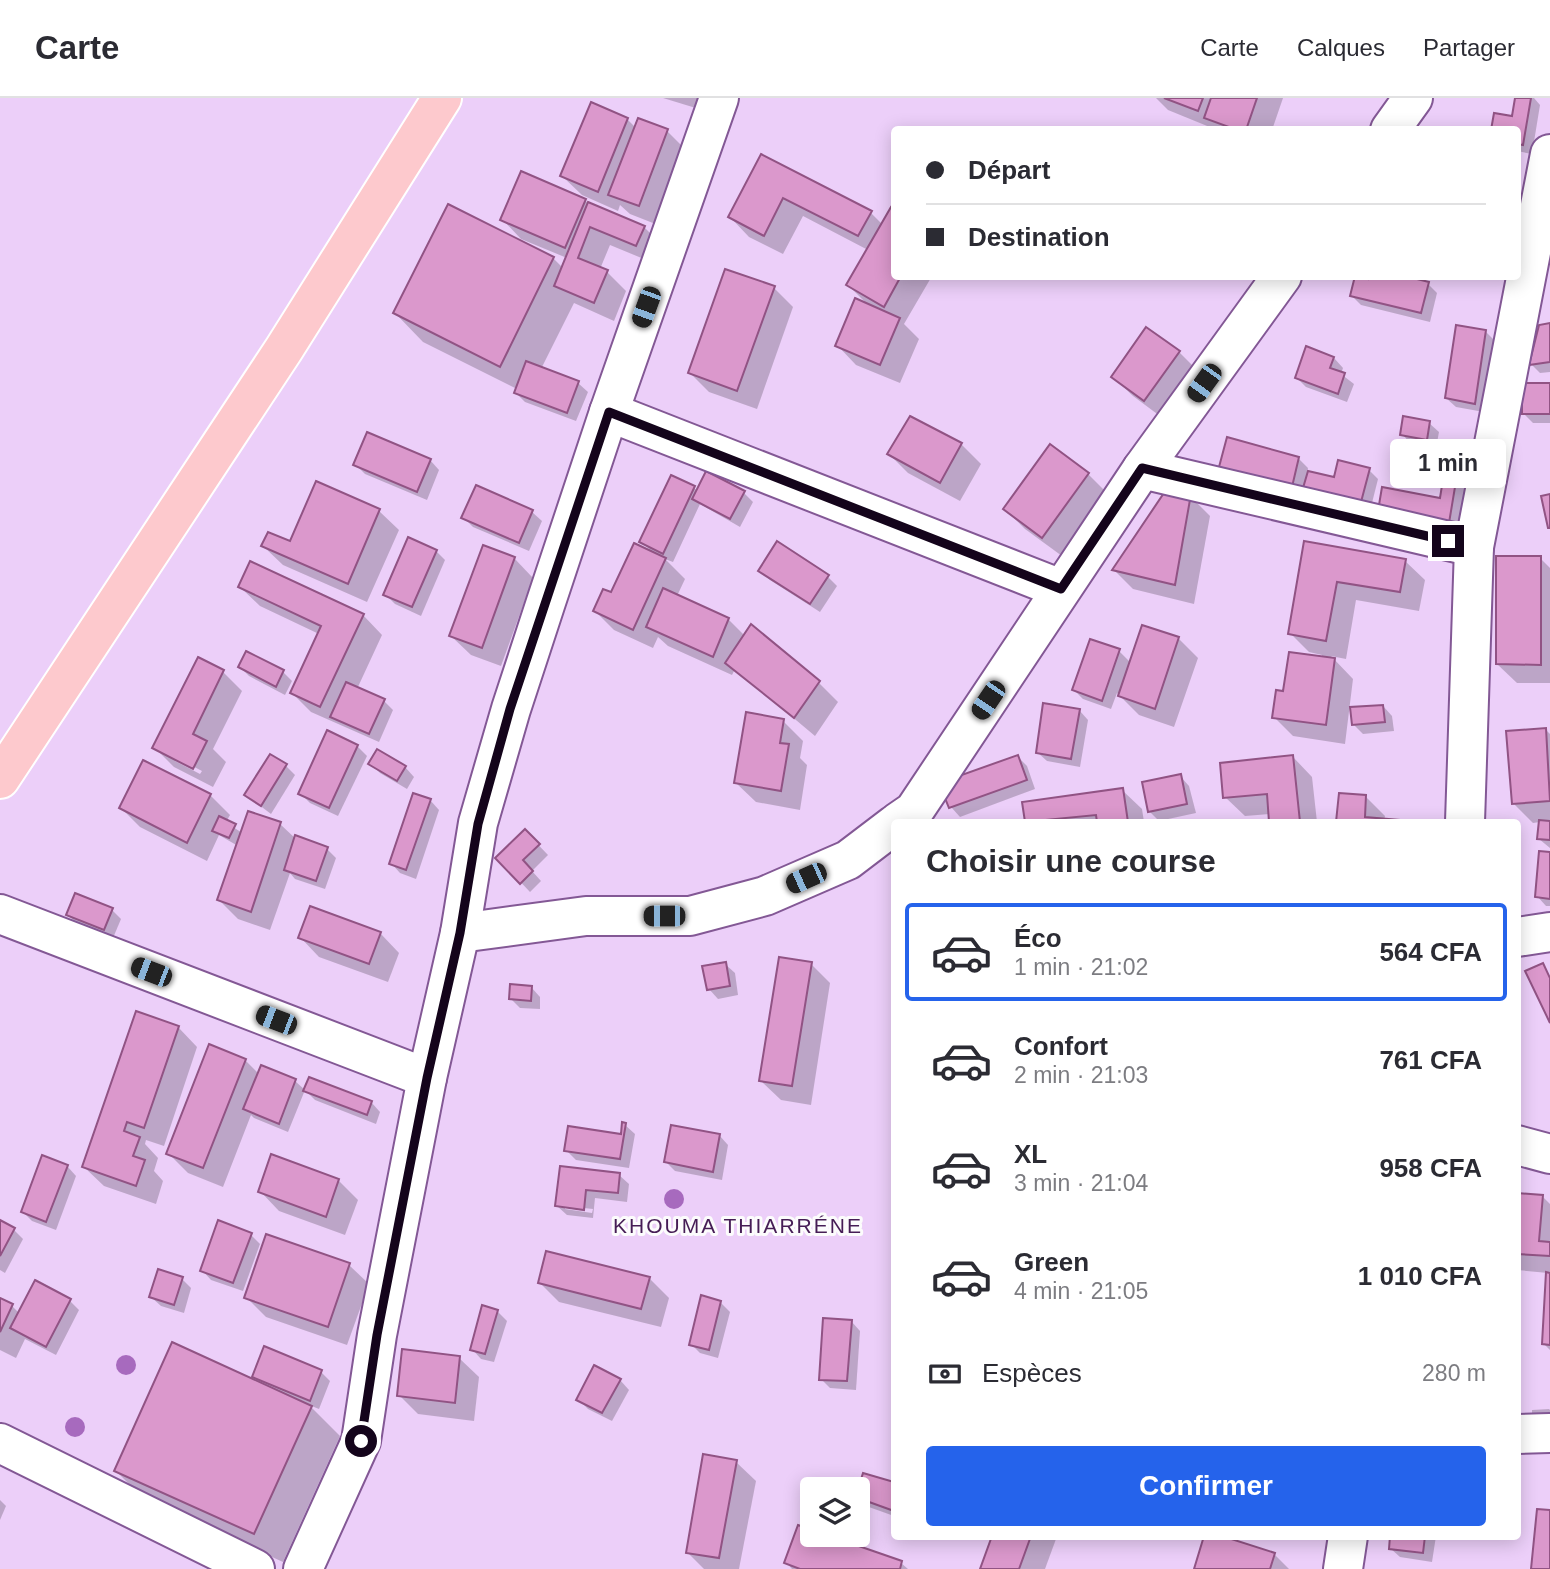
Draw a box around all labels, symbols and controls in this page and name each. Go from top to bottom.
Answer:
text: Carte [35,29,119,66]
text: Carte [1200,34,1259,61]
text: Calques [1297,34,1385,61]
text: Partager [1423,34,1515,61]
text: Départ [968,155,1050,185]
text: Destination [968,222,1110,252]
car [629,284,664,330]
car [1184,360,1225,406]
callout: 1 min [1390,440,1506,488]
text: 1 min [1418,450,1478,476]
route end [1432,525,1464,557]
car [968,677,1009,723]
text: Choisir une course [926,843,1216,879]
car [783,860,830,896]
car [644,906,686,927]
icon: car [930,921,993,984]
text: Éco [1014,923,1062,953]
text: 564 CFA [1379,937,1482,967]
text: 1 min · 21:02 [1014,954,1148,980]
car [128,955,175,989]
car [253,1003,300,1037]
icon: car [930,1029,993,1092]
text: Confort [1014,1031,1108,1061]
text: 761 CFA [1379,1045,1482,1075]
text: 2 min · 21:03 [1014,1062,1148,1088]
icon: car [930,1137,993,1200]
text: XL [1014,1139,1047,1169]
text: 958 CFA [1379,1153,1482,1183]
text: 3 min · 21:04 [1014,1170,1148,1196]
district label: KHOUMA THIARRÉNE [613,1214,863,1237]
icon: car [930,1245,993,1308]
text: Green [1014,1247,1089,1277]
text: 1 010 CFA [1358,1261,1482,1291]
text: 4 min · 21:05 [1014,1278,1148,1304]
icon: cash [926,1355,964,1393]
text: Espèces [982,1358,1082,1388]
text: 280 m [1422,1360,1486,1386]
route start [345,1425,377,1457]
button: Confirmer [926,1446,1486,1526]
map controls [800,1477,870,1547]
button: layers [800,1477,870,1547]

